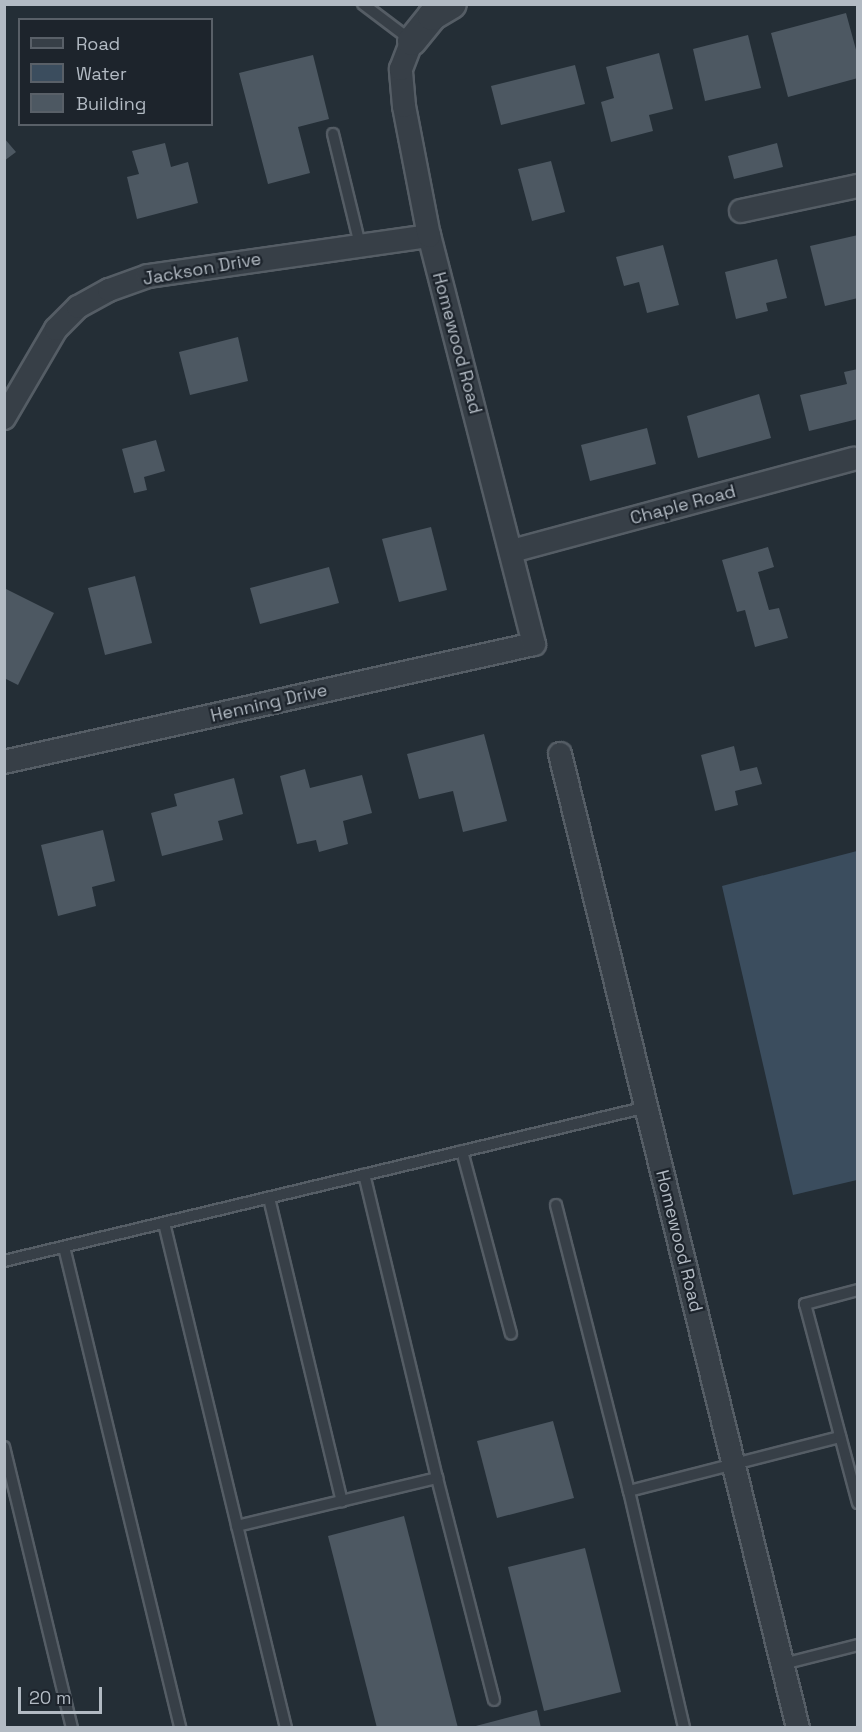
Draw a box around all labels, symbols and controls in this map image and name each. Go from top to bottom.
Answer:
legend [18,18,213,126]
text: Road [76,32,120,55]
text: Water [76,62,127,85]
text: Building [76,92,146,115]
street label: Jackson Drive [141,248,263,290]
street label: Homewood Road [428,270,486,416]
street label: Chaple Road [628,481,738,529]
street label: Henning Drive [208,679,330,727]
street label: Homewood Road [651,1168,707,1314]
scale bar [21,1675,105,1713]
text: 20 m [29,1686,72,1709]

